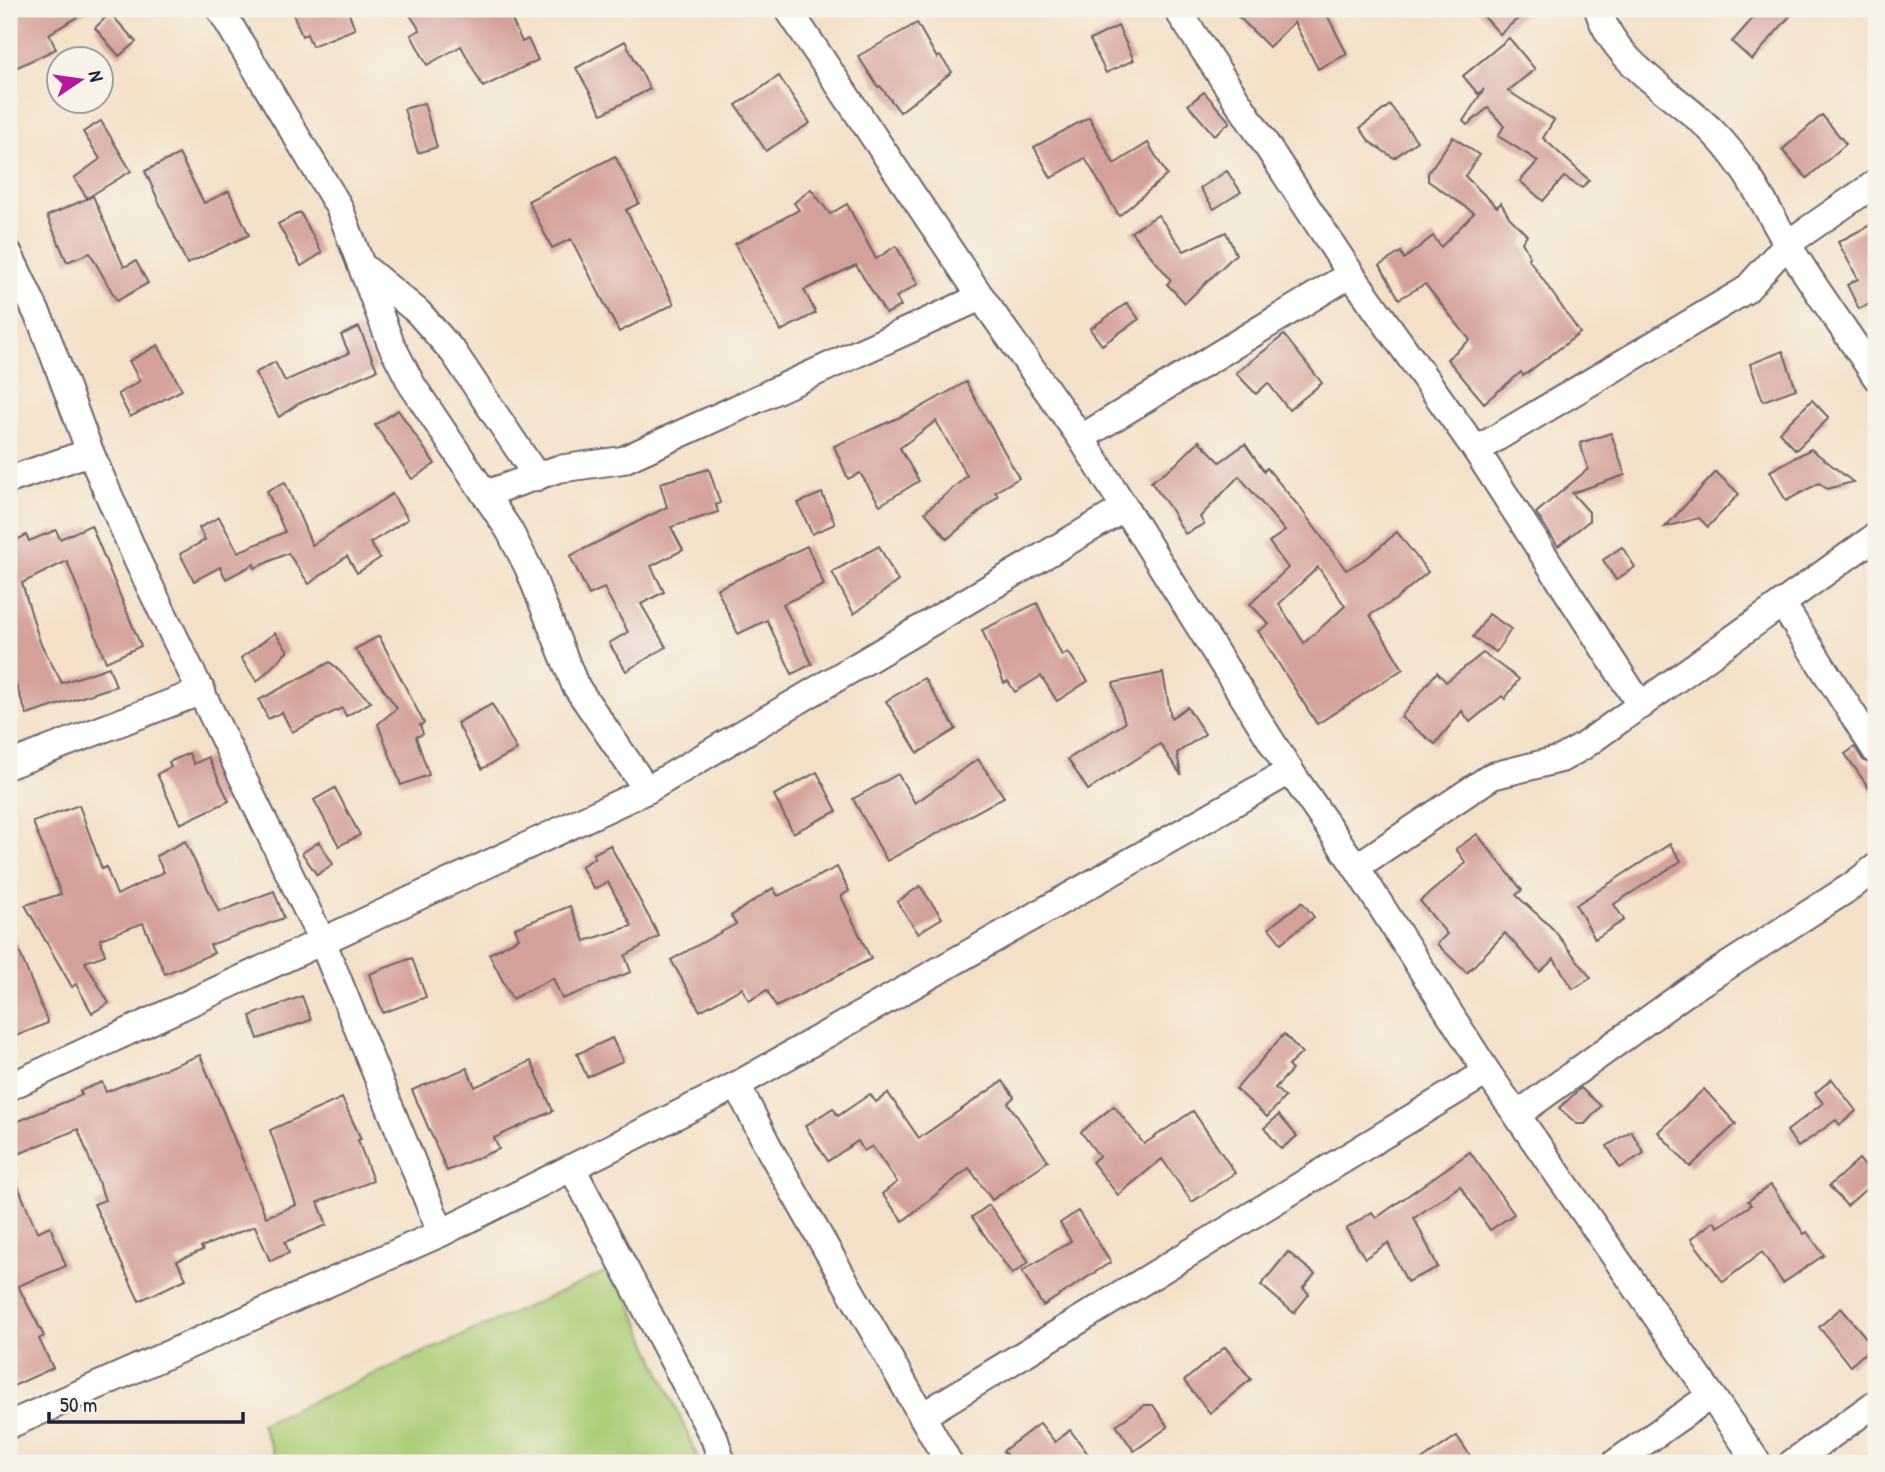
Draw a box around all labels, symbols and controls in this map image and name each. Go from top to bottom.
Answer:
north arrow [46,46,116,116]
text: N [83,68,110,84]
scale bar [49,1381,243,1425]
text: 50 m [60,1390,97,1419]

